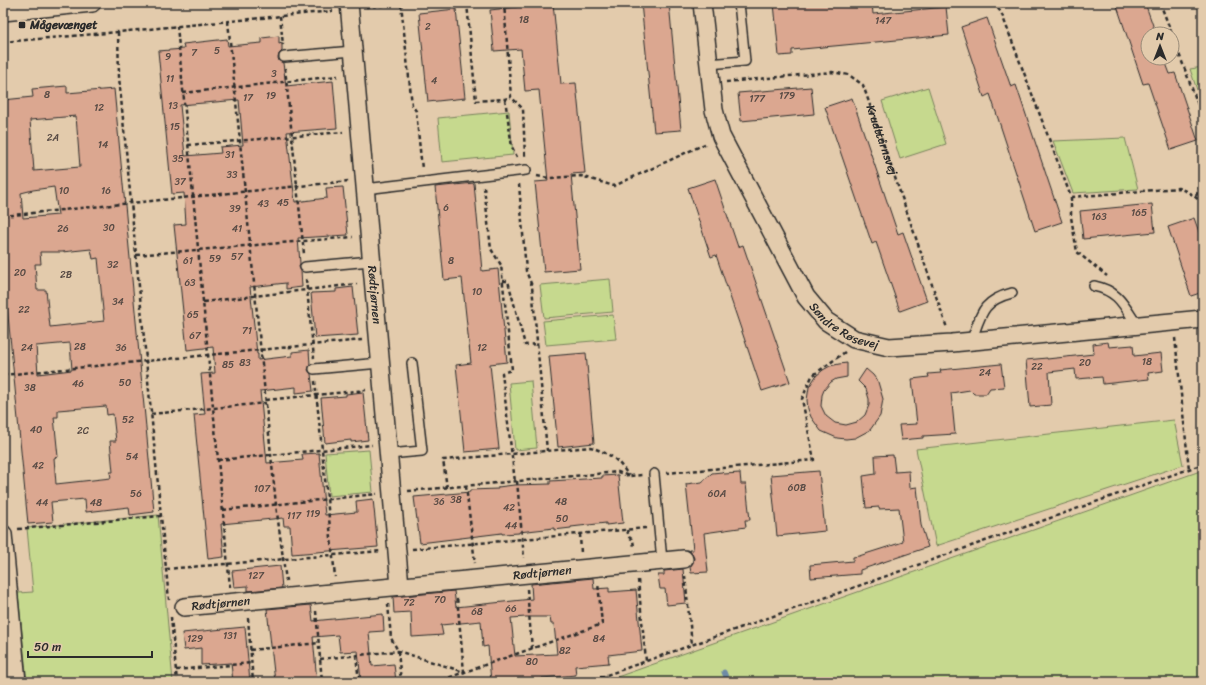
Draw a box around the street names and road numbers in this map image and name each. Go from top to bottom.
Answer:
street label: Krudttårnsvej [860,102,904,178]
street label: Rødtjørnen [361,265,388,326]
street label: Søndre Røsevej [803,297,881,355]
street label: Rødtjørnen [512,559,573,586]
street label: Rødtjørnen [191,590,252,617]

